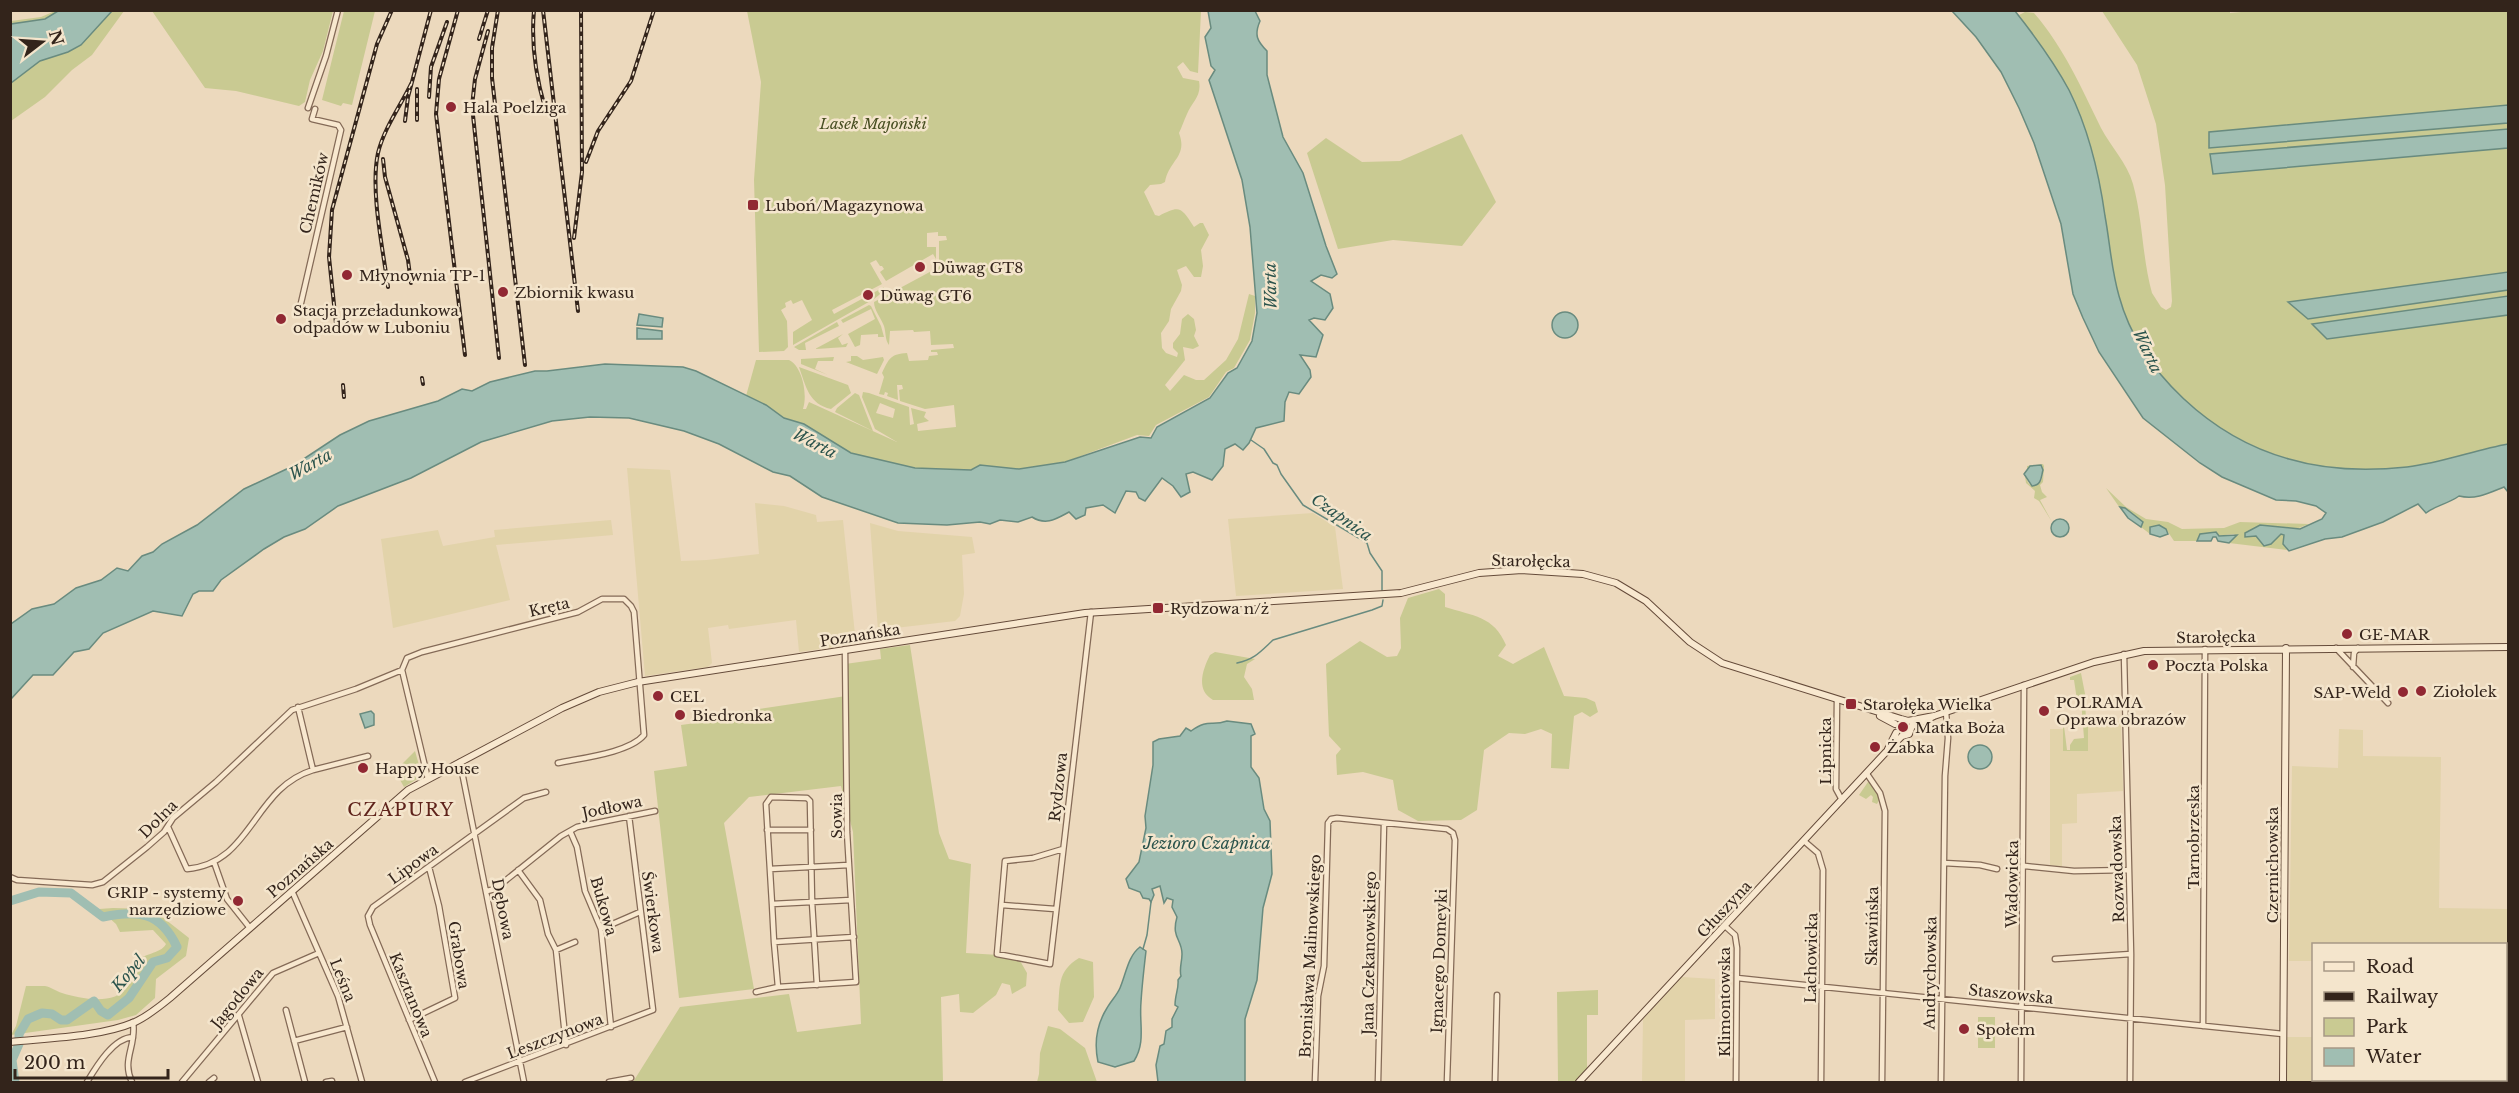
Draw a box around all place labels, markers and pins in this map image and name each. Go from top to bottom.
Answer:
place label: Hala Poelziga [463,98,567,117]
marker: Hala Poelziga [444,100,458,114]
place label: Luboń/Magazynowa [765,196,924,215]
marker: Luboń/Magazynowa [746,198,760,212]
place label: Düwag GT8 [932,258,1023,277]
marker: Düwag GT8 [913,260,927,274]
place label: Młynownia TP-1 [359,266,486,285]
marker: Młynownia TP-1 [340,268,354,282]
place label: Zbiornik kwasu [515,283,634,302]
marker: Zbiornik kwasu [496,285,510,299]
place label: Düwag GT6 [880,286,972,305]
marker: Düwag GT6 [861,288,875,302]
place label: Stacja przeładunkowa odpadów w Luboniu [293,301,459,337]
marker: Stacja przeładunkowa odpadów w Luboniu [274,312,288,326]
place label: Rydzowa n/ż [1170,599,1269,618]
marker: Rydzowa n/ż [1151,601,1165,615]
place label: GE-MAR [2359,625,2431,644]
marker: GE-MAR [2340,627,2354,641]
place label: Poczta Polska [2165,656,2269,675]
marker: Poczta Polska [2146,658,2160,672]
place label: Ziołolek [2433,682,2498,701]
place label: SAP-Weld [2314,683,2391,702]
marker: Ziołolek [2414,684,2428,698]
marker: SAP-Weld [2396,685,2410,699]
place label: CEL [670,687,704,706]
marker: CEL [651,689,665,703]
place label: POLRAMA Oprawa obrazów [2056,693,2187,729]
place label: Starołęka Wielka [1863,695,1992,714]
marker: Starołęka Wielka [1844,697,1858,711]
marker: POLRAMA Oprawa obrazów [2037,704,2051,718]
place label: Biedronka [692,706,773,725]
marker: Biedronka [673,708,687,722]
place label: Matka Boża [1915,718,2006,737]
marker: Matka Boża [1896,720,1910,734]
place label: Żabka [1887,738,1935,757]
marker: Żabka [1868,740,1882,754]
place label: Happy House [375,759,479,778]
marker: Happy House [356,761,370,775]
place label: GRIP - systemy narzędziowe [107,883,226,919]
marker: GRIP - systemy narzędziowe [231,894,245,908]
place label: Społem [1976,1020,2035,1039]
marker: Społem [1957,1022,1971,1036]

